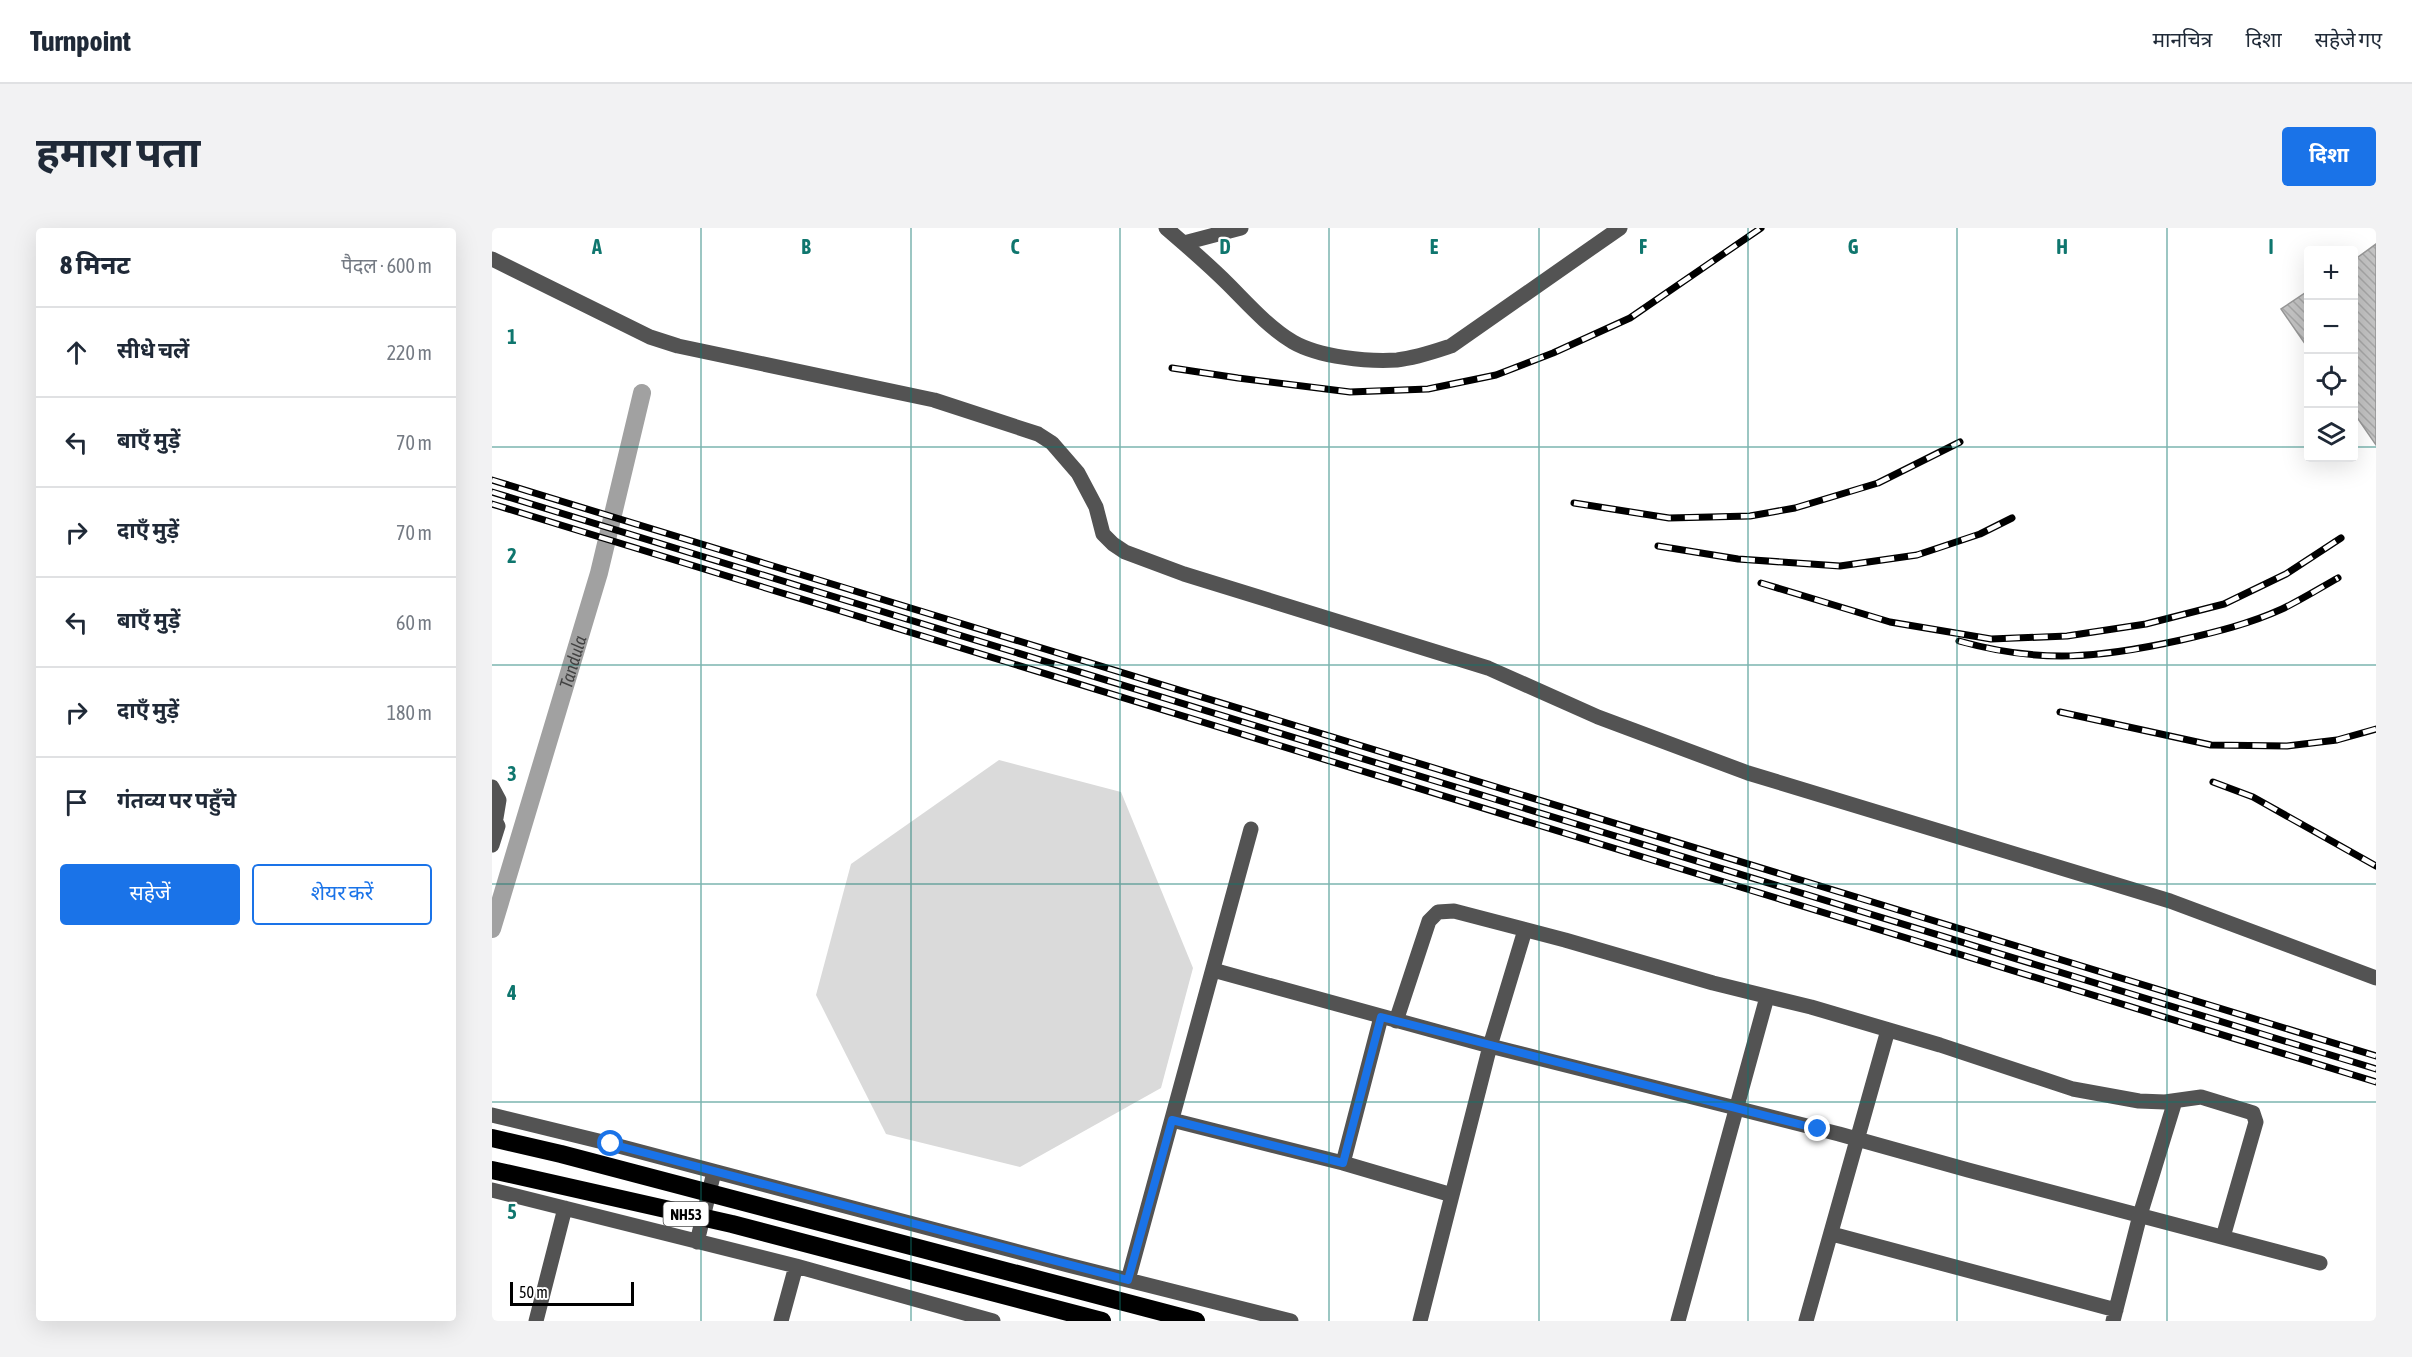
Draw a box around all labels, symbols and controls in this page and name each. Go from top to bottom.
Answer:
text: Turnpoint [30,25,131,57]
text: मानचित्र [2152,27,2212,51]
text: दिशा [2245,27,2282,51]
text: सहेजे गए [2315,27,2382,51]
button: दिशा [2282,127,2376,186]
text: हमारा पता [36,128,200,176]
text: A [591,235,602,258]
text: B [801,235,811,258]
text: C [1011,235,1020,258]
text: D [1219,235,1231,258]
text: E [1430,235,1439,258]
text: F [1639,235,1647,258]
text: G [1848,235,1859,258]
text: H [2056,235,2068,258]
text: I [2268,235,2274,258]
map controls [2304,246,2358,462]
button: + [2304,246,2358,300]
text: 8 मिनट [60,250,130,280]
text: पैदल · 600 m [341,254,432,277]
button: − [2304,300,2358,354]
text: 1 [507,325,517,348]
icon: ahead [60,336,93,369]
text: सीधे चलें [117,337,189,363]
text: 220 m [387,341,432,364]
button: locate [2304,354,2358,408]
button: layers [2304,408,2358,462]
icon: left [60,426,93,459]
text: बाएँ मुड़ें [117,427,180,453]
text: 70 m [396,431,432,454]
icon: right [60,516,93,549]
text: दाएँ मुड़ें [117,517,179,543]
text: 70 m [396,521,432,544]
text: 2 [507,544,517,567]
icon: left [60,606,93,639]
text: बाएँ मुड़ें [117,607,180,633]
text: 60 m [396,611,432,634]
water label: Tandula [554,632,590,691]
icon: right [60,696,93,729]
text: दाएँ मुड़ें [117,697,179,723]
text: 180 m [387,701,432,724]
text: 3 [507,762,517,785]
icon: arrive [60,786,93,819]
text: गंतव्य पर पहुँचे [117,787,236,813]
button: सहेजें [60,864,240,925]
button: शेयर करें [252,864,432,925]
text: 4 [506,981,517,1004]
route end [1804,1115,1830,1141]
route start [597,1130,623,1156]
text: 5 [507,1200,517,1223]
road number: NH53 [664,1202,708,1226]
scale bar [510,1279,634,1306]
text: 50 m [519,1283,548,1301]

